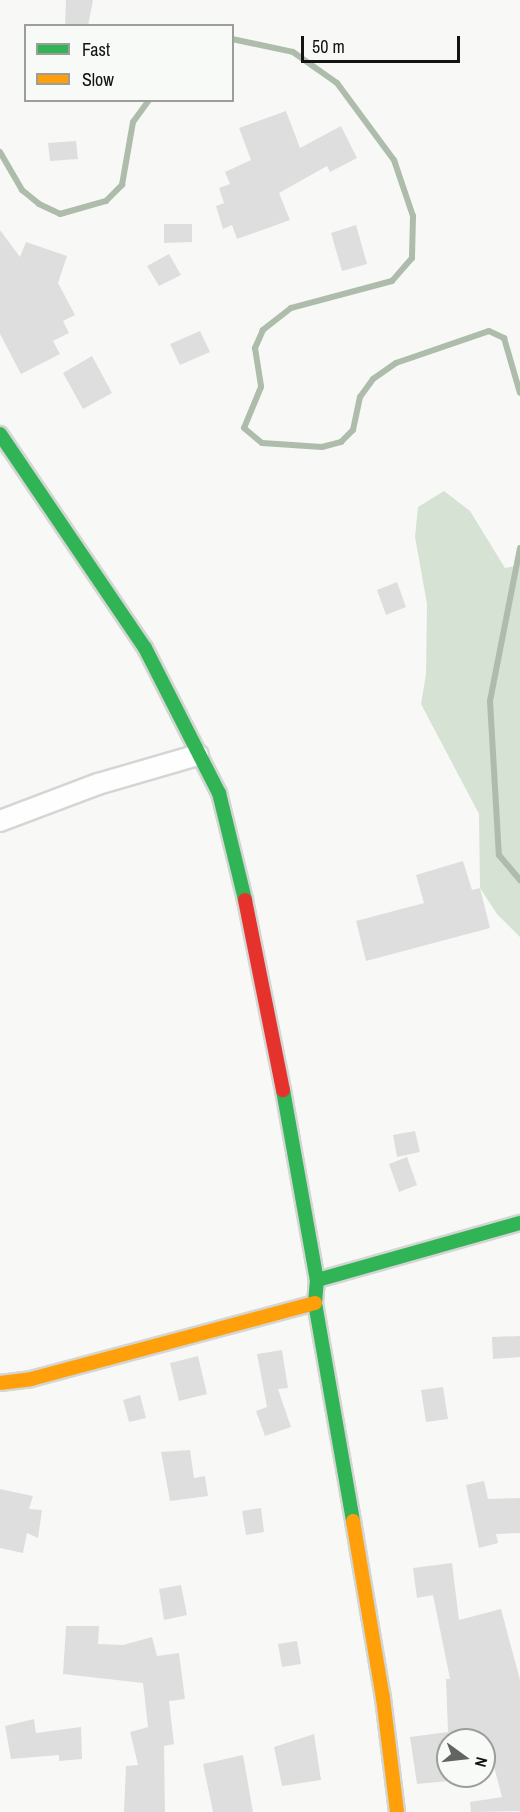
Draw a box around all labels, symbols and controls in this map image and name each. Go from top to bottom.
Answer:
legend [24,24,234,102]
scale bar [304,24,463,62]
text: 50 m [312,34,345,59]
text: Fast [82,37,110,62]
text: Slow [82,67,114,92]
north arrow [436,1728,496,1788]
text: N [470,1755,493,1770]

